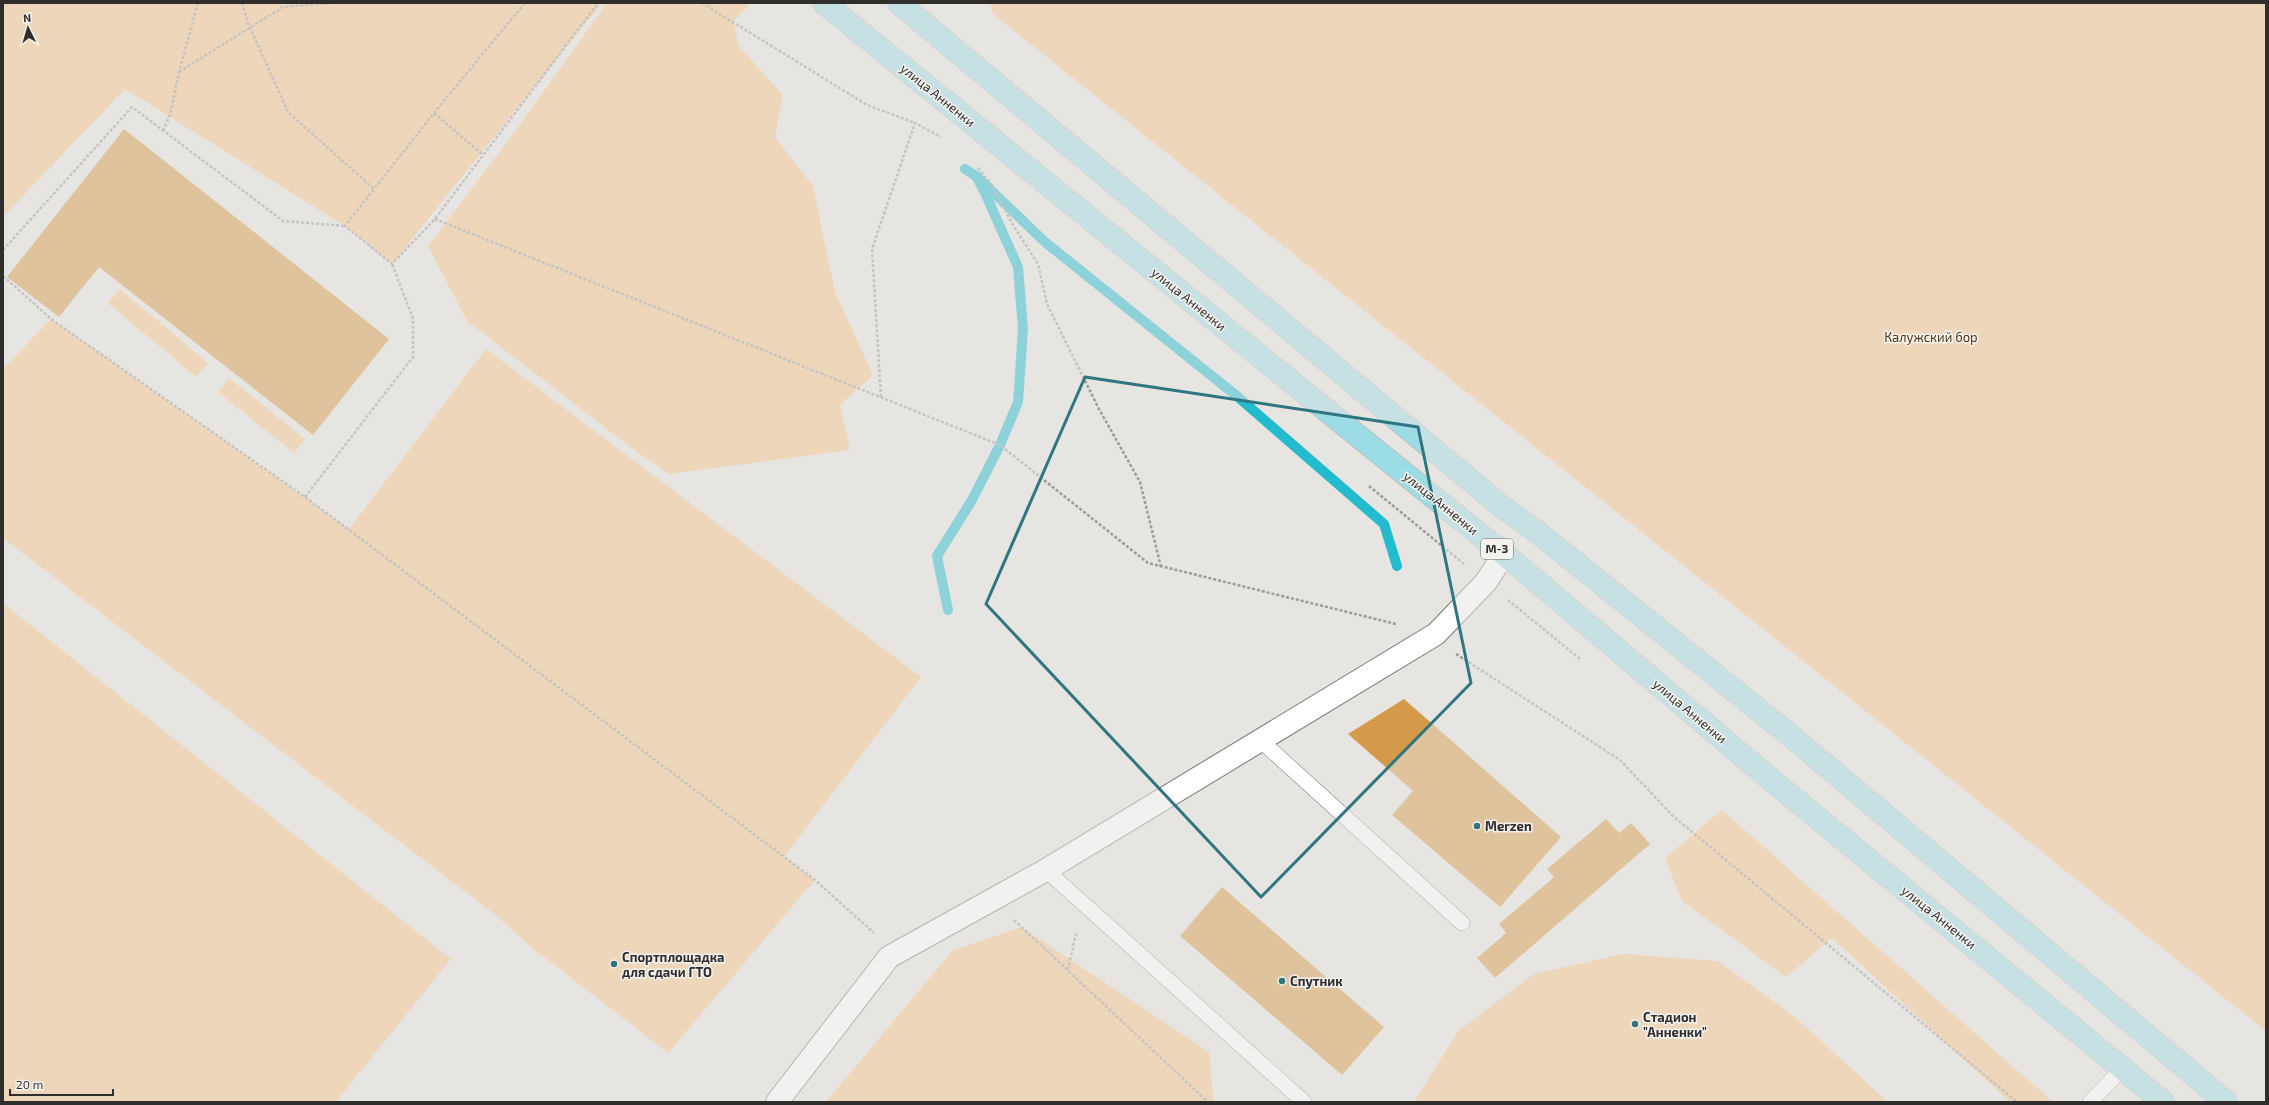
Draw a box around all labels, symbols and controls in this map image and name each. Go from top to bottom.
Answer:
north arrow [8,8,48,48]
text: N [23,11,32,24]
street label: улица Анненки [897,60,979,130]
street label: улица Анненки [1148,264,1230,334]
park label: Калужский бор [1884,329,1978,345]
street label: улица Анненки [1400,468,1482,538]
road number: М-3 [1481,539,1513,559]
street label: улица Анненки [1650,675,1730,747]
place label: Merzen [1485,818,1532,834]
marker: Merzen [1472,821,1482,831]
street label: улица Анненки [1898,882,1980,952]
place label: Спортплощадка для сдачи ГТО [622,949,725,980]
marker: Спортплощадка для сдачи ГТО [609,959,619,969]
place label: Спутник [1290,973,1343,989]
marker: Спутник [1277,976,1287,986]
place label: Стадион "Анненки" [1643,1009,1707,1040]
marker: Стадион "Анненки" [1630,1019,1640,1029]
scale bar [10,1071,113,1097]
text: 20 m [16,1077,43,1091]

